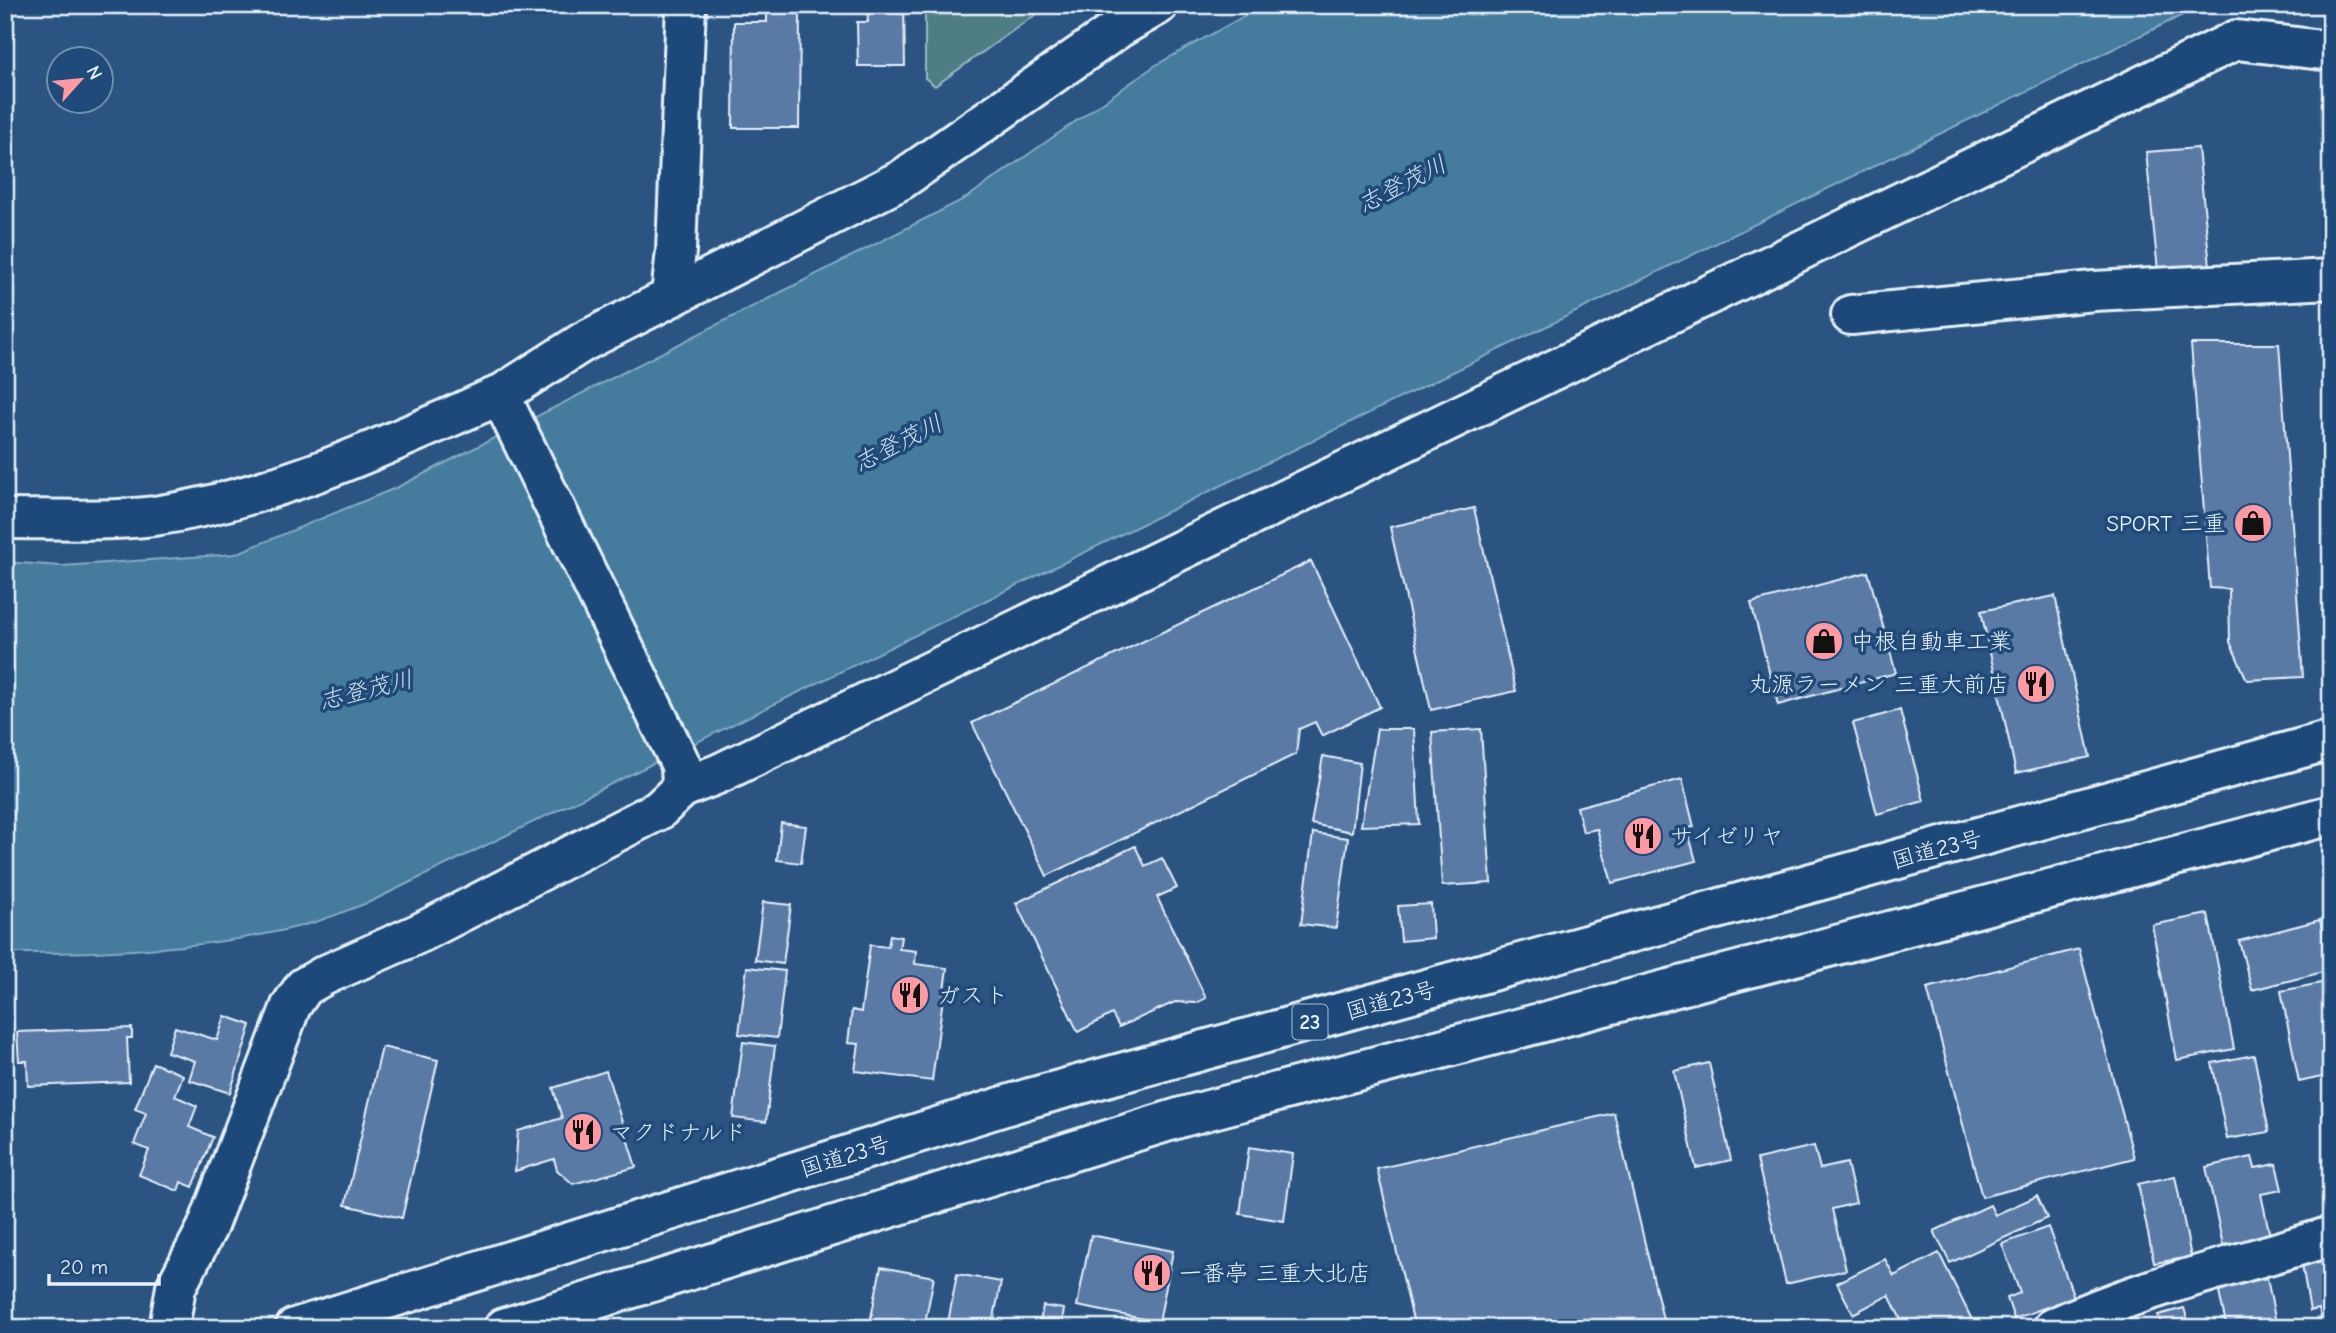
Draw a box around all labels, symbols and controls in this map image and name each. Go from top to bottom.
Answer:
north arrow [46,46,116,116]
text: N [82,62,107,83]
water label: 志登茂川 [1353,150,1451,218]
water label: 志登茂川 [849,409,947,477]
shop icon: SPORT 三重 [2232,502,2274,544]
place label: SPORT 三重 [2106,510,2226,537]
shop icon: 中根自動車工業 [1803,620,1845,662]
place label: 中根自動車工業 [1851,628,2012,655]
restaurant icon: 丸源ラーメン 三重大前店 [2015,663,2057,705]
water label: 志登茂川 [316,665,416,715]
place label: 丸源ラーメン 三重大前店 [1748,671,2009,698]
restaurant icon: サイゼリヤ [1622,815,1664,857]
place label: サイゼリヤ [1670,823,1784,850]
street label: 国道23号 [1889,824,1985,875]
restaurant icon: ガスト [889,974,931,1016]
street label: 国道23号 [1343,975,1439,1026]
place label: ガスト [937,982,1008,1009]
road number: 23 [1292,1004,1328,1040]
restaurant icon: マクドナルド [562,1111,604,1153]
place label: マクドナルド [610,1119,746,1146]
street label: 国道23号 [797,1130,893,1183]
scale bar [49,1242,159,1286]
restaurant icon: 一番亭 三重大北店 [1131,1252,1173,1294]
text: 20 m [60,1255,108,1279]
place label: 一番亭 三重大北店 [1179,1260,1371,1287]

